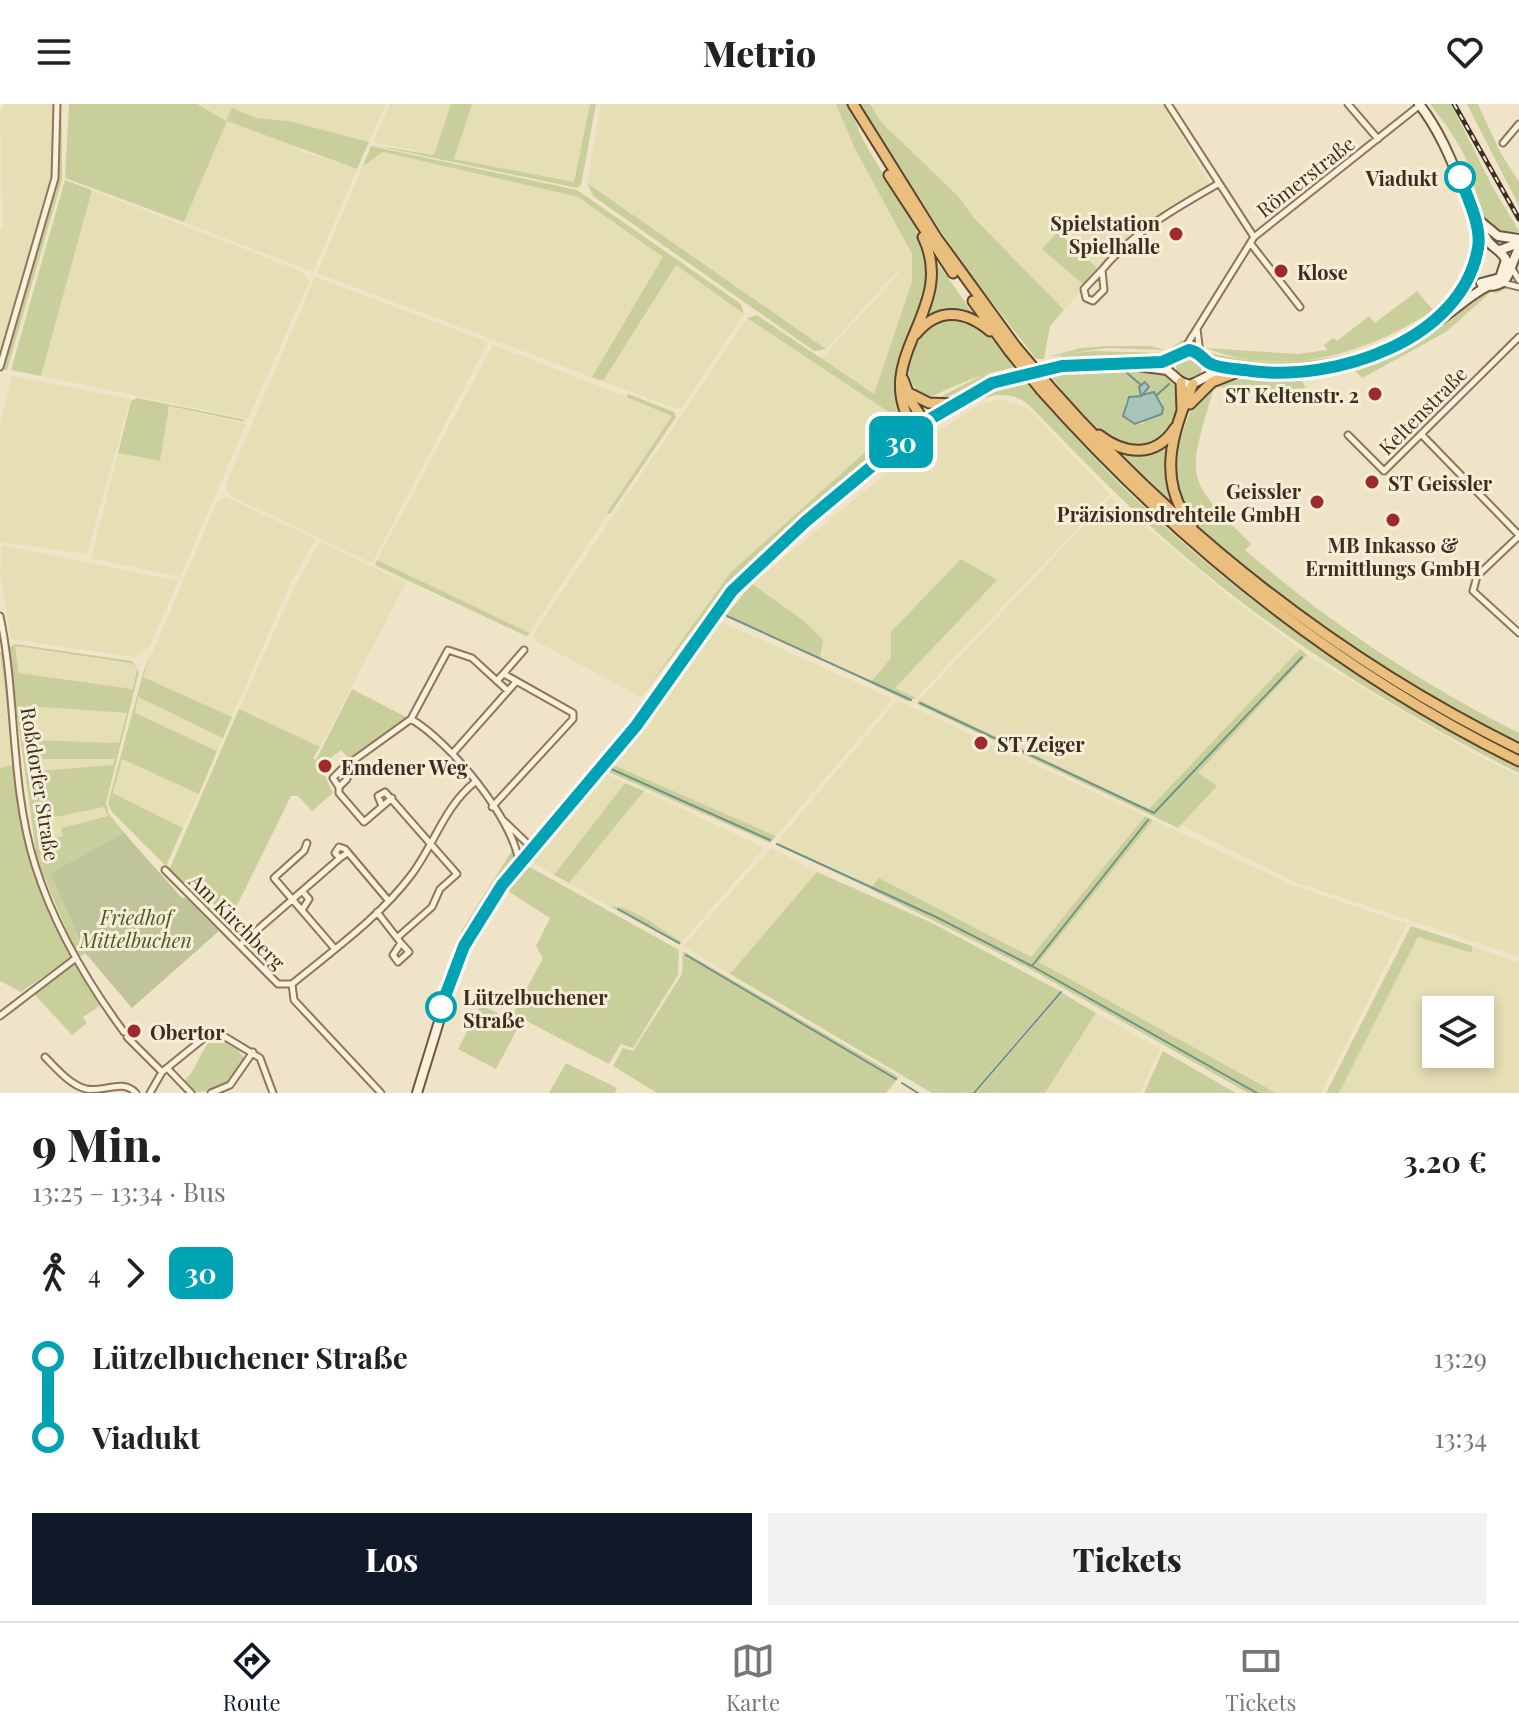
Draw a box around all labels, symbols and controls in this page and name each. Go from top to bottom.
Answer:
text: Metrio [703,28,816,76]
icon: menu [32,30,76,74]
icon: heart [1443,30,1487,74]
street label: Römerstraße [1250,129,1360,223]
marker: Viadukt [1445,162,1475,192]
place label: Viadukt [1365,164,1439,191]
place label: Spielstation Spielhalle [1050,209,1161,259]
marker: Spielstation Spielhalle [1167,225,1185,243]
place label: Klose [1297,258,1348,285]
marker: Klose [1272,262,1290,280]
street label: Keltenstraße [1372,360,1472,460]
place label: ST Keltenstr. 2 [1225,381,1359,408]
marker: ST Keltenstr. 2 [1366,385,1384,403]
line badge: 30 [865,416,937,468]
text: 30 [885,423,917,460]
place label: ST Geissler [1388,469,1493,496]
marker: ST Geissler [1363,473,1381,491]
place label: Geissler Präzisionsdrehteile GmbH [1057,477,1302,527]
marker: Geissler Präzisionsdrehteile GmbH [1308,493,1326,511]
marker: MB Inkasso & Ermittlungs GmbH [1384,511,1402,529]
place label: MB Inkasso & Ermittlungs GmbH [1305,531,1481,581]
street label: Roßdorfer Straße [16,705,66,863]
place label: ST Zeiger [997,730,1085,757]
marker: ST Zeiger [972,734,990,752]
place label: Emdener Weg [341,753,468,780]
marker: Emdener Weg [316,757,334,775]
street label: Am Kirchberg [184,867,292,975]
park label: Friedhof Mittelbuchen [79,903,192,953]
place label: Lützelbuchener Straße [463,983,608,1033]
marker: Lützelbuchener Straße [426,992,456,1022]
map controls [1422,996,1494,1068]
button: layers [1422,996,1494,1068]
place label: Obertor [150,1018,225,1045]
marker: Obertor [125,1022,143,1040]
text: 9 Min. [32,1114,162,1173]
text: 3.20 € [1403,1141,1487,1181]
text: 13:25 – 13:34 · Bus [32,1174,226,1209]
icon: walk [32,1251,76,1295]
icon: forward [113,1251,157,1295]
text: 30 [185,1254,217,1291]
text: 4 [88,1256,101,1291]
text: Lützelbuchener Straße [92,1337,408,1377]
text: 13:29 [1433,1340,1487,1375]
text: Viadukt [92,1417,200,1457]
text: 13:34 [1435,1420,1487,1455]
button: Los [32,1513,752,1605]
button: Tickets [768,1513,1487,1605]
tab: Route [223,1639,281,1717]
tab: Karte [726,1639,780,1717]
tab: Tickets [1225,1639,1296,1717]

